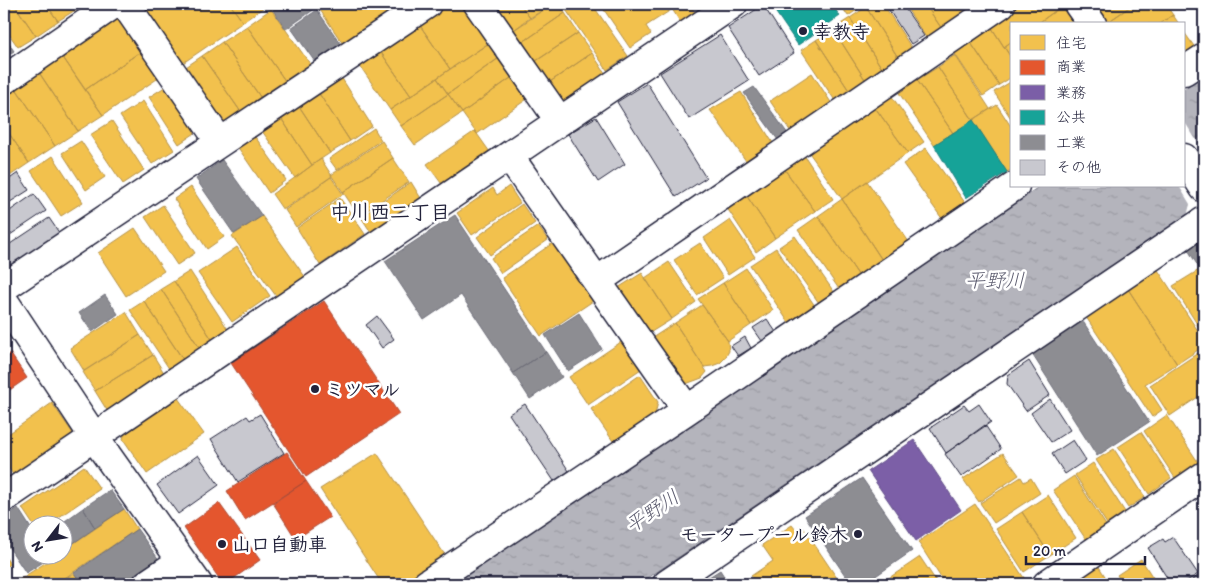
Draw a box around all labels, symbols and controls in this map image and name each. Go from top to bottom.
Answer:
place label: 幸教寺 [813,20,870,43]
legend [1010,22,1186,188]
marker: 幸教寺 [797,25,809,37]
text: 住宅 [1056,34,1086,52]
text: 商業 [1056,58,1086,76]
text: 業務 [1056,84,1086,102]
text: 公共 [1056,108,1086,126]
text: 工業 [1056,134,1086,152]
text: その他 [1056,158,1101,176]
district label: 中川西二丁目 [330,200,450,224]
water label: 平野川 [965,268,1025,292]
place label: ミツマル [325,378,401,401]
marker: ミツマル [309,383,321,395]
water label: 平野川 [620,484,684,538]
north arrow [22,516,72,566]
place label: モータープール鈴木 [680,523,848,546]
marker: モータープール鈴木 [852,528,864,540]
place label: 山口自動車 [232,533,327,556]
scale bar [1026,533,1144,565]
text: N [28,538,47,555]
marker: 山口自動車 [216,538,228,550]
text: 20 m [1033,542,1067,560]

